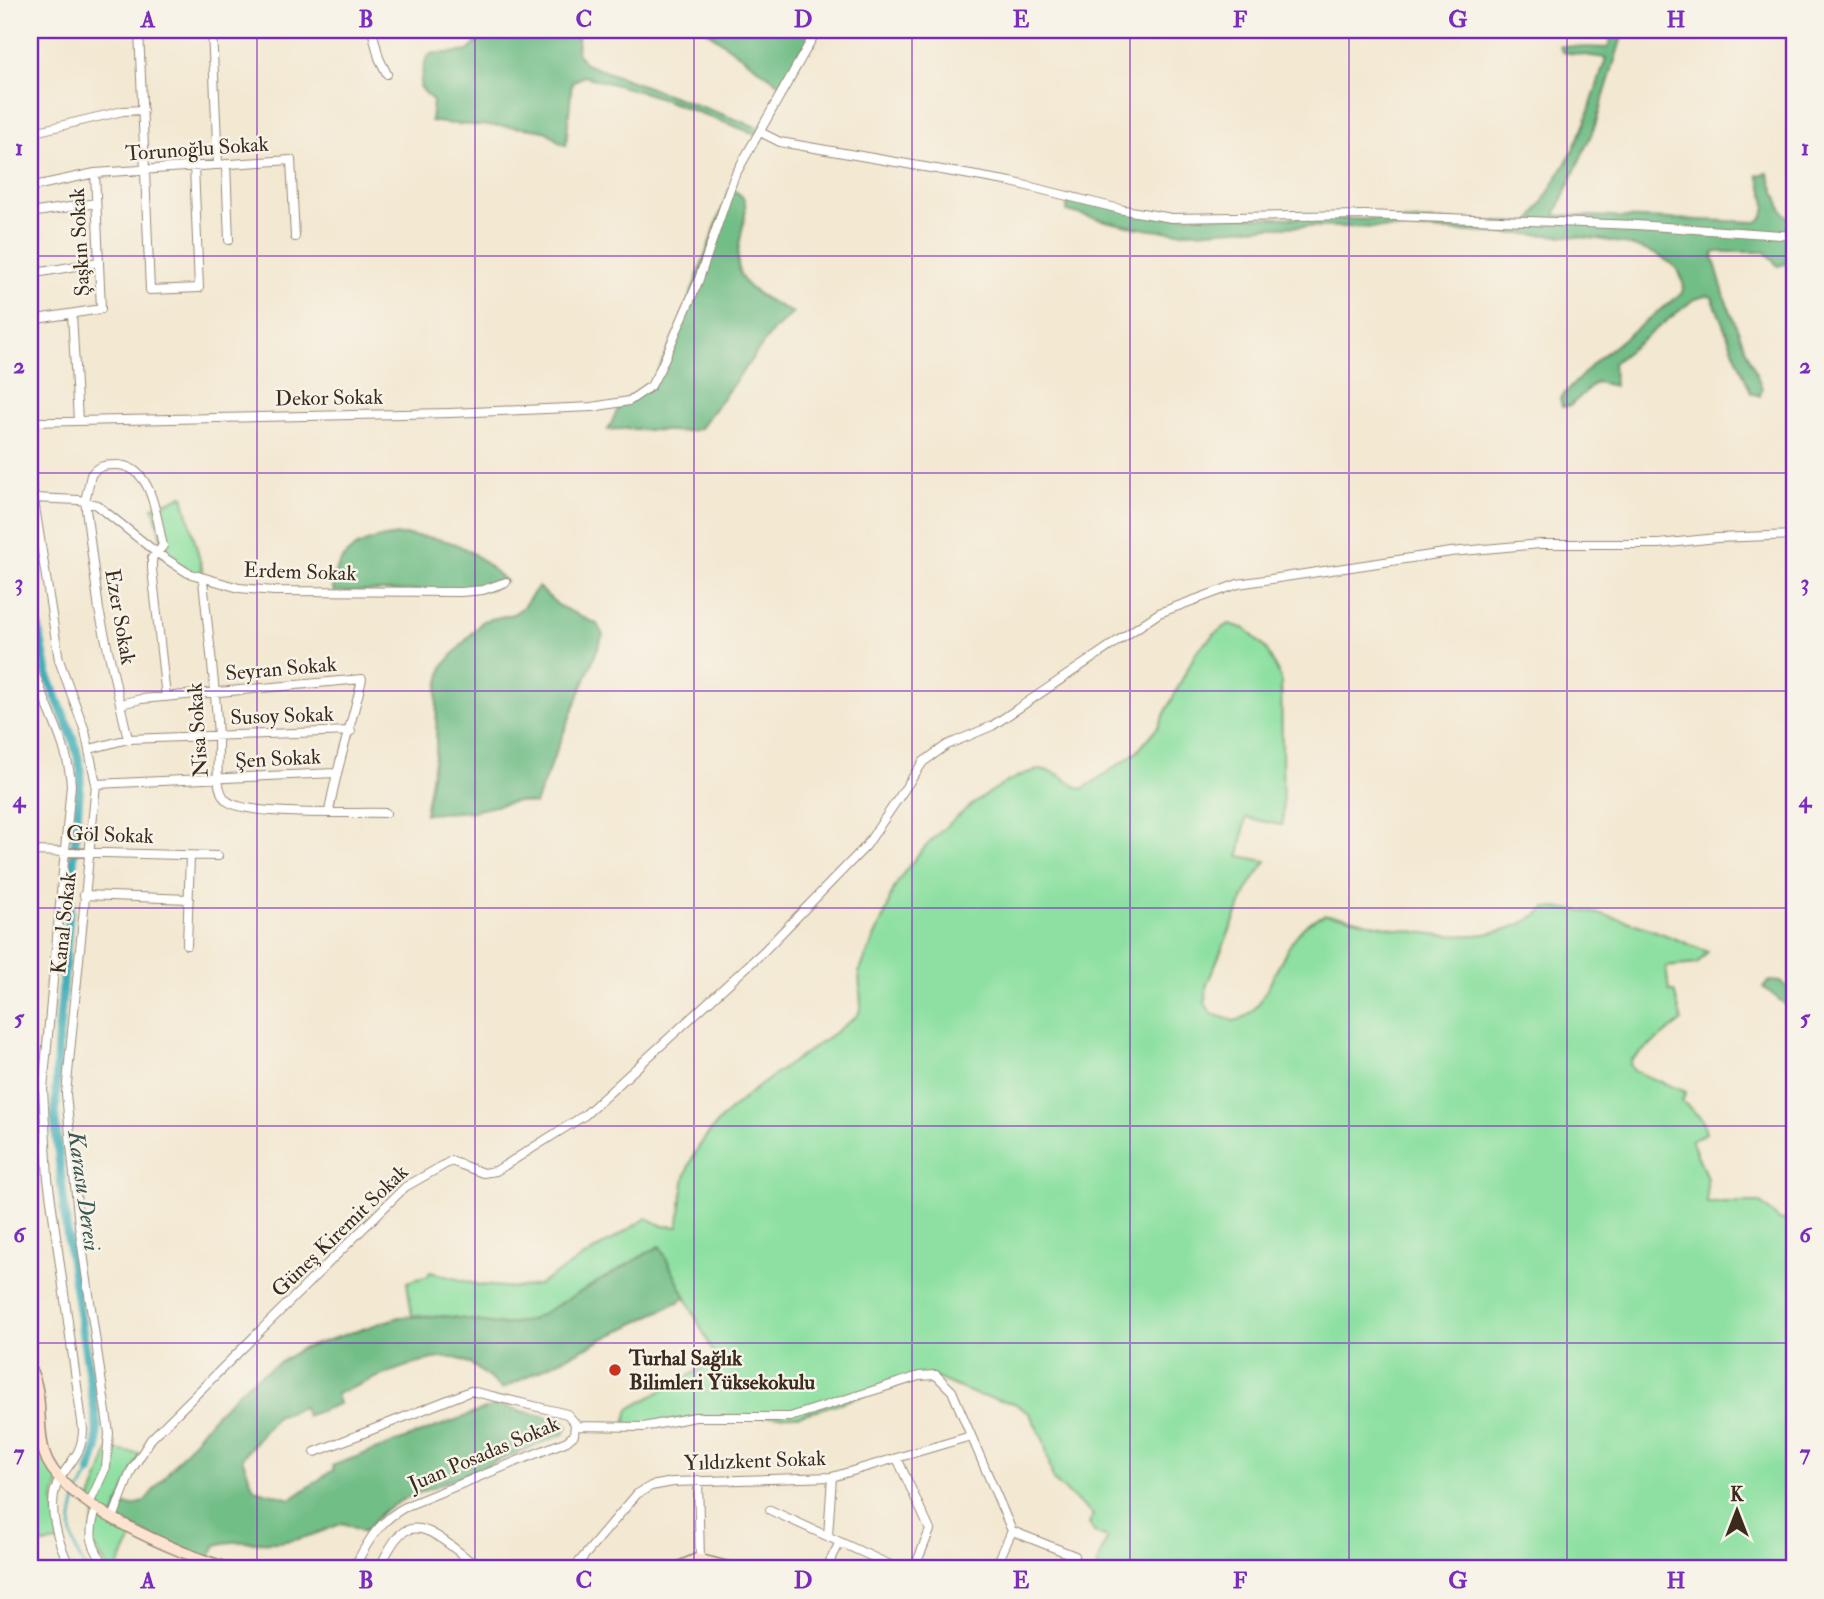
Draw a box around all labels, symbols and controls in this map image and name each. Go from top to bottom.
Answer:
text: A [140,5,156,34]
text: B [358,5,374,34]
text: C [576,5,592,34]
text: D [794,5,812,34]
text: E [1013,5,1030,34]
text: F [1233,5,1248,34]
text: G [1448,5,1468,34]
text: H [1667,5,1686,34]
street label: Torunoğlu Sokak [124,131,270,167]
text: 1 [15,133,23,162]
text: 1 [1801,133,1809,162]
street label: Şaşkın Sokak [64,187,96,297]
text: 2 [13,351,25,380]
text: 2 [1799,351,1811,380]
street label: Dekor Sokak [275,384,383,412]
street label: Erdem Sokak [243,557,357,587]
street label: Ezer Sokak [98,567,142,667]
text: 3 [15,568,23,597]
text: 3 [1801,568,1809,597]
street label: Seyran Sokak [224,651,338,687]
street label: Nisa Sokak [181,682,215,778]
street label: Susoy Sokak [230,701,334,731]
street label: Şen Sokak [234,743,322,775]
text: 4 [12,785,27,814]
text: 4 [1798,785,1813,814]
street label: Göl Sokak [66,820,154,850]
street label: Kanal Sokak [45,870,83,976]
text: 5 [14,1003,25,1032]
text: 5 [1800,1003,1811,1032]
water label: Karasu Deresi [61,1128,107,1253]
street label: Güneş Kiremit Sokak [266,1159,414,1303]
text: 6 [13,1220,27,1249]
text: 6 [1799,1220,1813,1249]
place label: Turhal Sağlık Bilimleri Yüksekokulu [628,1345,815,1396]
marker: Turhal Sağlık Bilimleri Yüksekokulu [607,1362,623,1378]
street label: Juan Posadas Sokak [404,1410,564,1498]
text: 7 [14,1438,25,1467]
text: 7 [1800,1438,1811,1467]
street label: Yıldızkent Sokak [684,1445,826,1477]
north arrow [1702,1476,1772,1546]
text: K [1730,1483,1744,1507]
text: A [140,1566,156,1595]
text: B [358,1566,374,1595]
text: C [576,1566,592,1595]
text: D [794,1566,812,1595]
text: E [1013,1566,1030,1595]
text: F [1233,1566,1248,1595]
text: G [1448,1566,1468,1595]
text: H [1667,1566,1686,1595]

